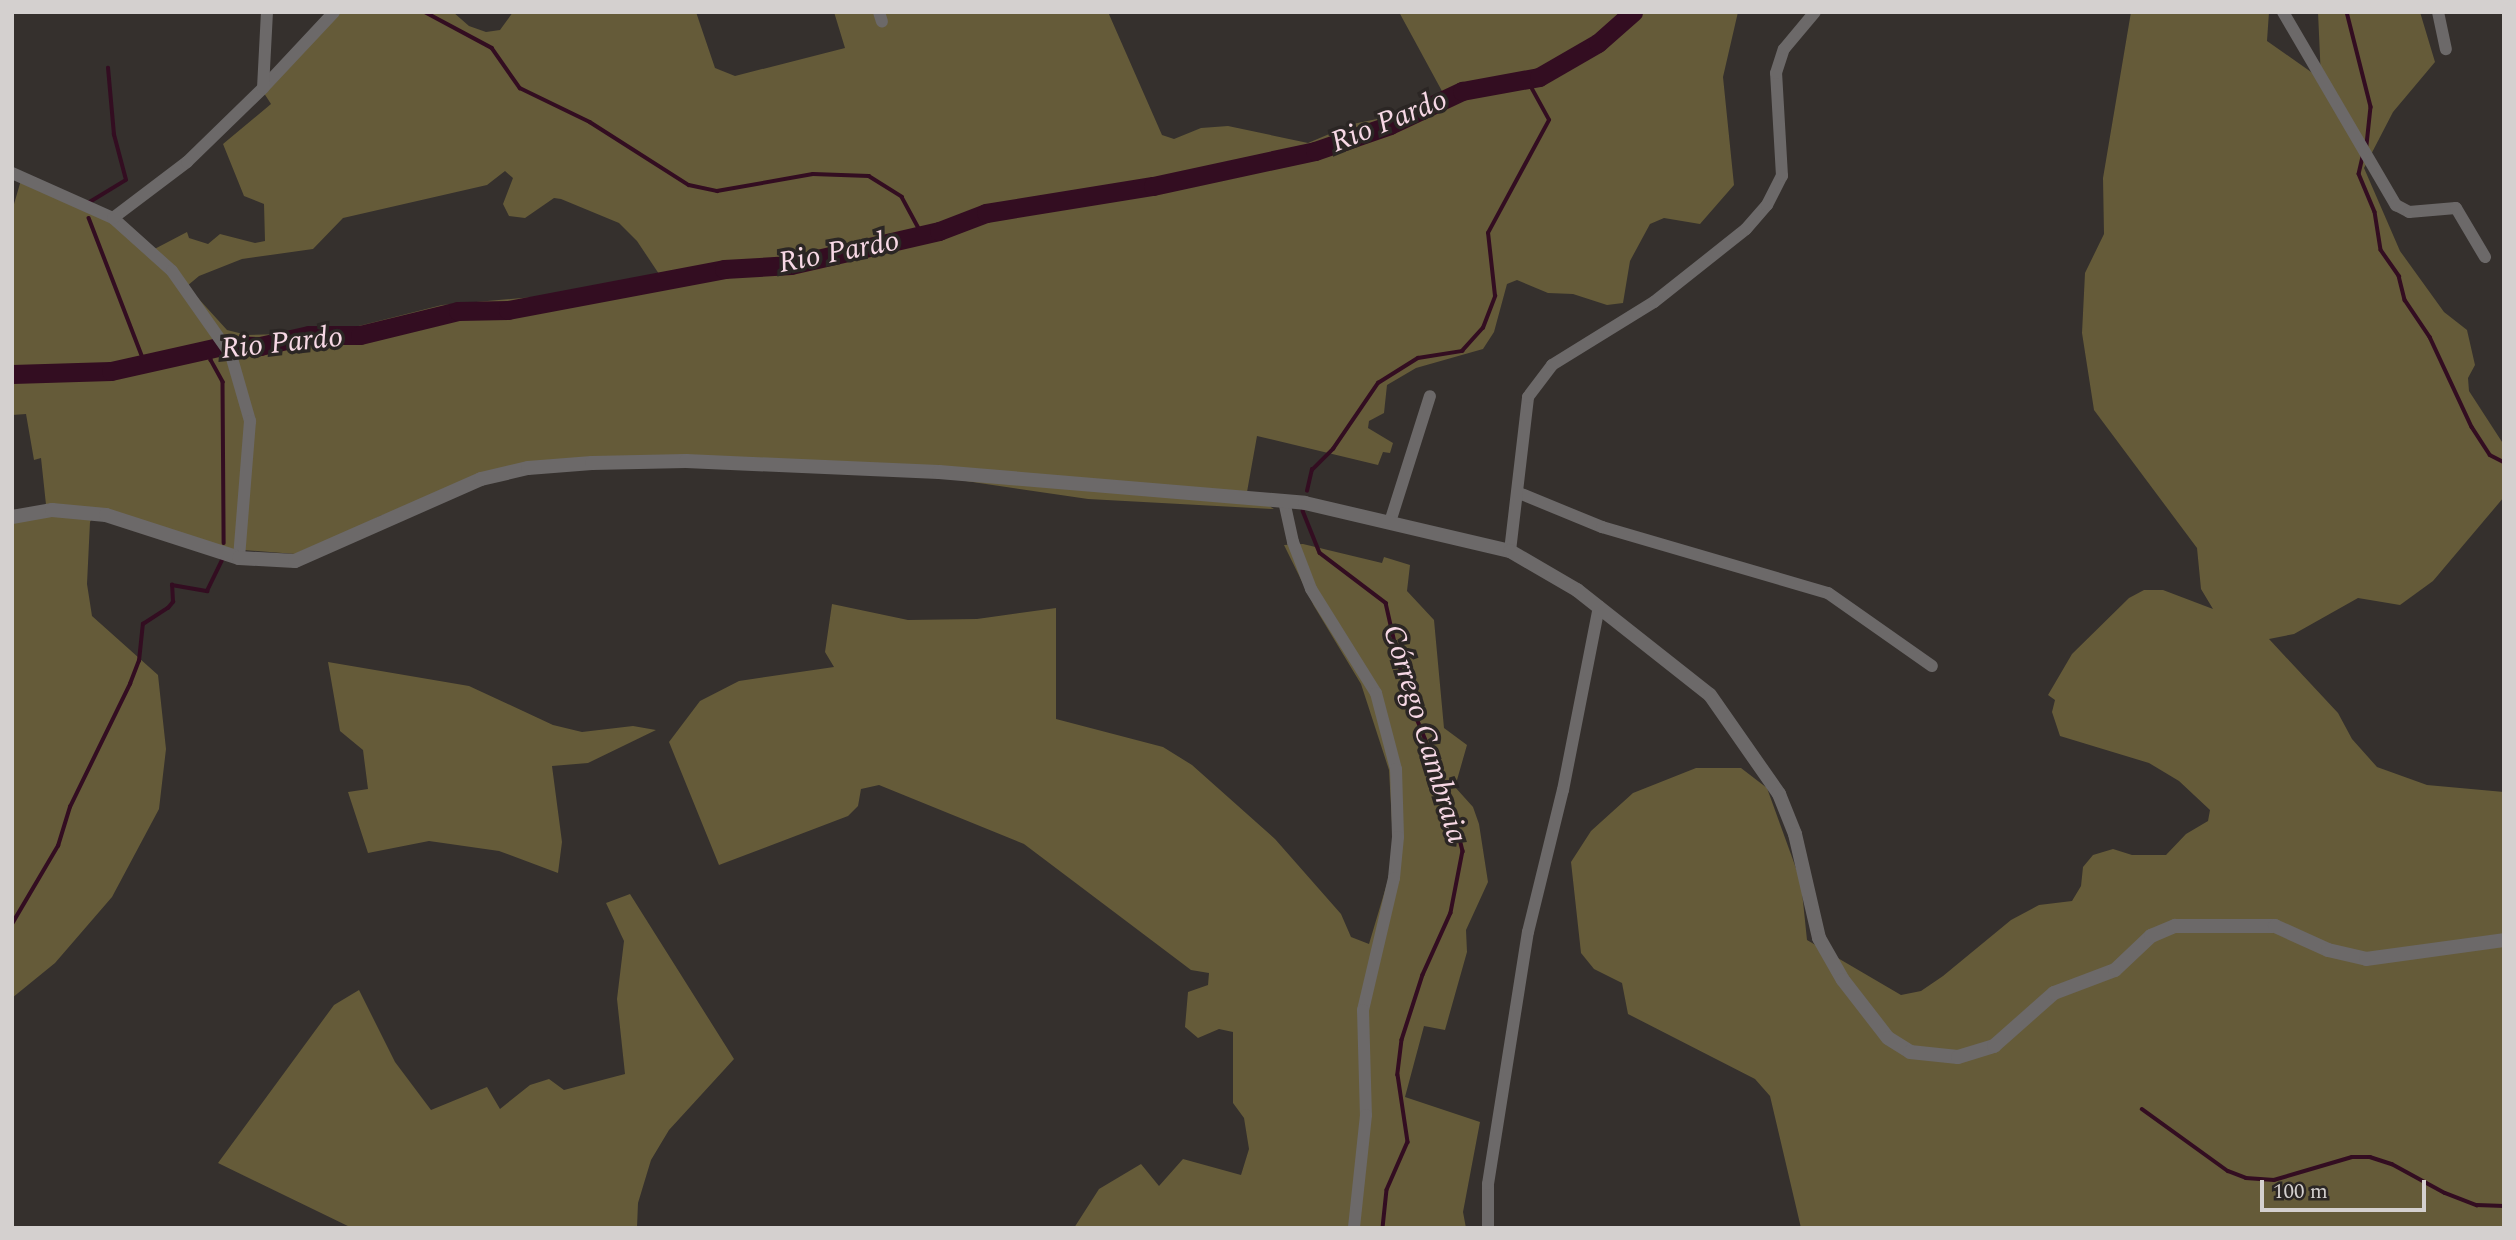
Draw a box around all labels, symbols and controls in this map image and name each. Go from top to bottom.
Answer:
water label: Rio Pardo [1325,81,1453,161]
water label: Rio Pardo [775,223,903,281]
water label: Rio Pardo [219,319,345,367]
water label: Córrego Cambraia [1375,620,1475,848]
scale bar [2264,1166,2430,1210]
text: 100 m [2273,1176,2328,1208]

